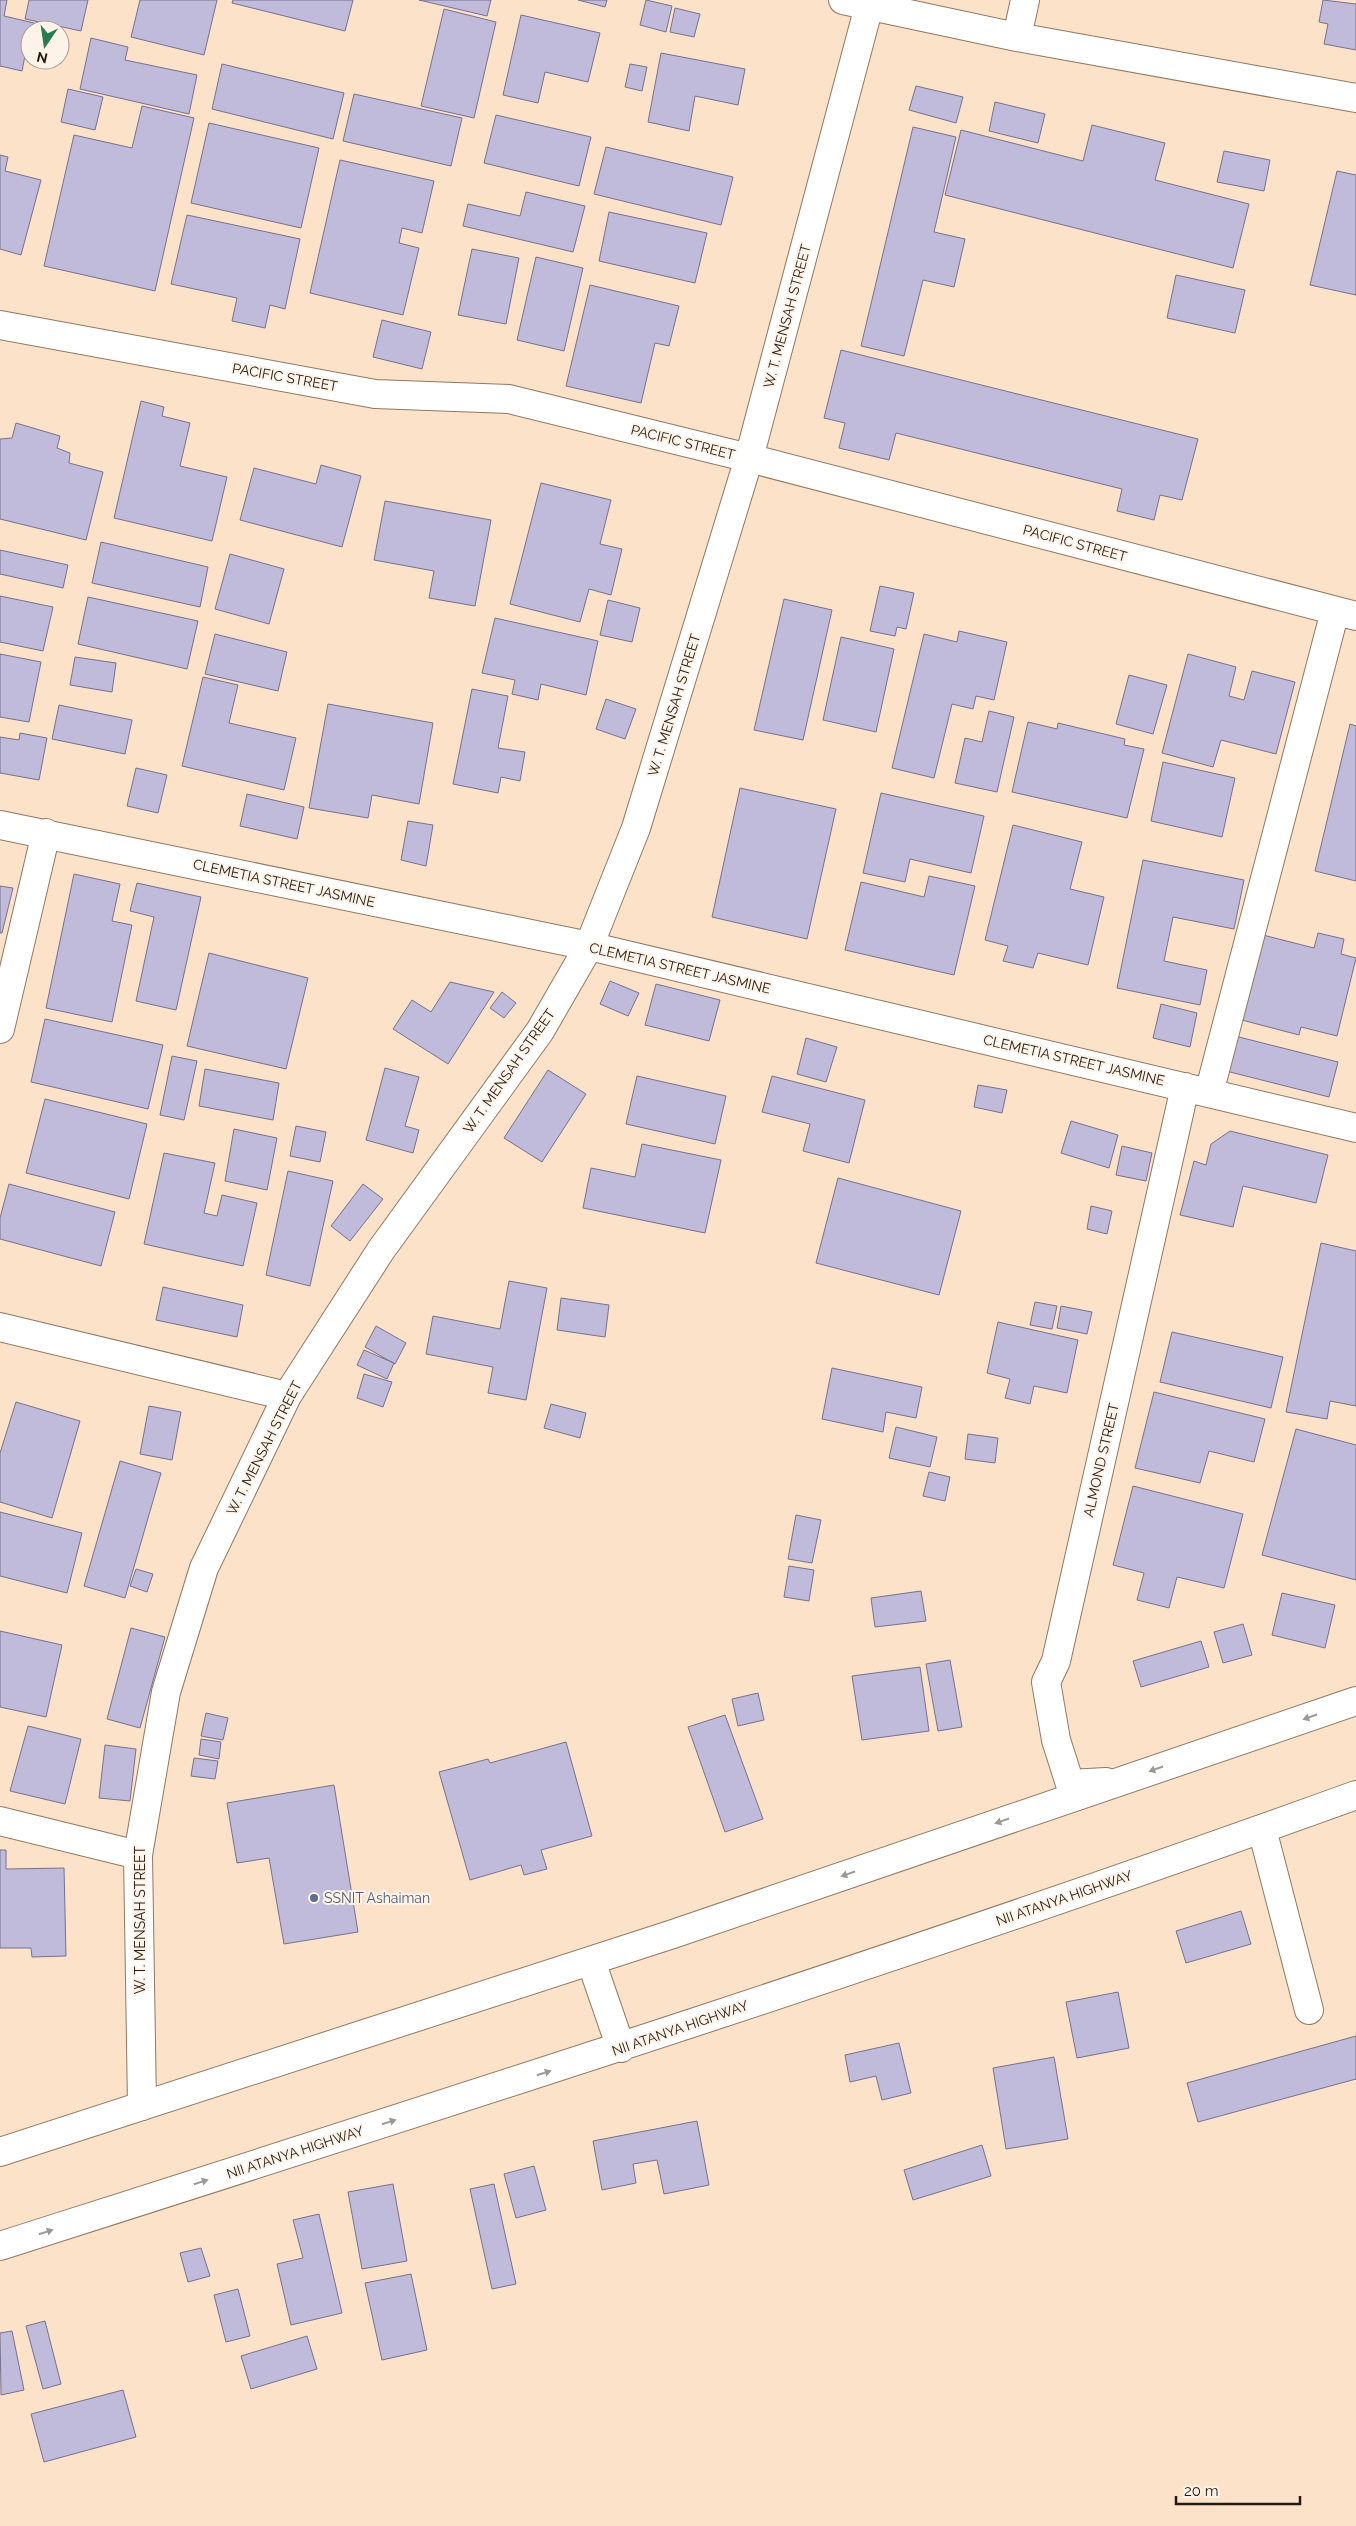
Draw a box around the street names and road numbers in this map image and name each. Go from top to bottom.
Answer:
street label: W. T. MENSAH STREET [760,242,814,390]
street label: PACIFIC STREET [231,360,339,394]
street label: PACIFIC STREET [629,421,737,463]
street label: PACIFIC STREET [1021,521,1129,565]
street label: W. T. MENSAH STREET [645,631,703,778]
street label: CLEMETIA STREET JASMINE [192,856,376,910]
street label: CLEMETIA STREET JASMINE [588,939,772,997]
street label: W. T. MENSAH STREET [460,1005,558,1136]
street label: CLEMETIA STREET JASMINE [982,1031,1166,1089]
street label: W. T. MENSAH STREET [223,1378,305,1518]
street label: ALMOND STREET [1080,1401,1122,1519]
street label: W. T. MENSAH STREET [132,1845,148,1994]
street label: NII ATANYA HIGHWAY [994,1867,1134,1929]
street label: NII ATANYA HIGHWAY [610,1997,750,2059]
street label: NII ATANYA HIGHWAY [224,2122,366,2182]

